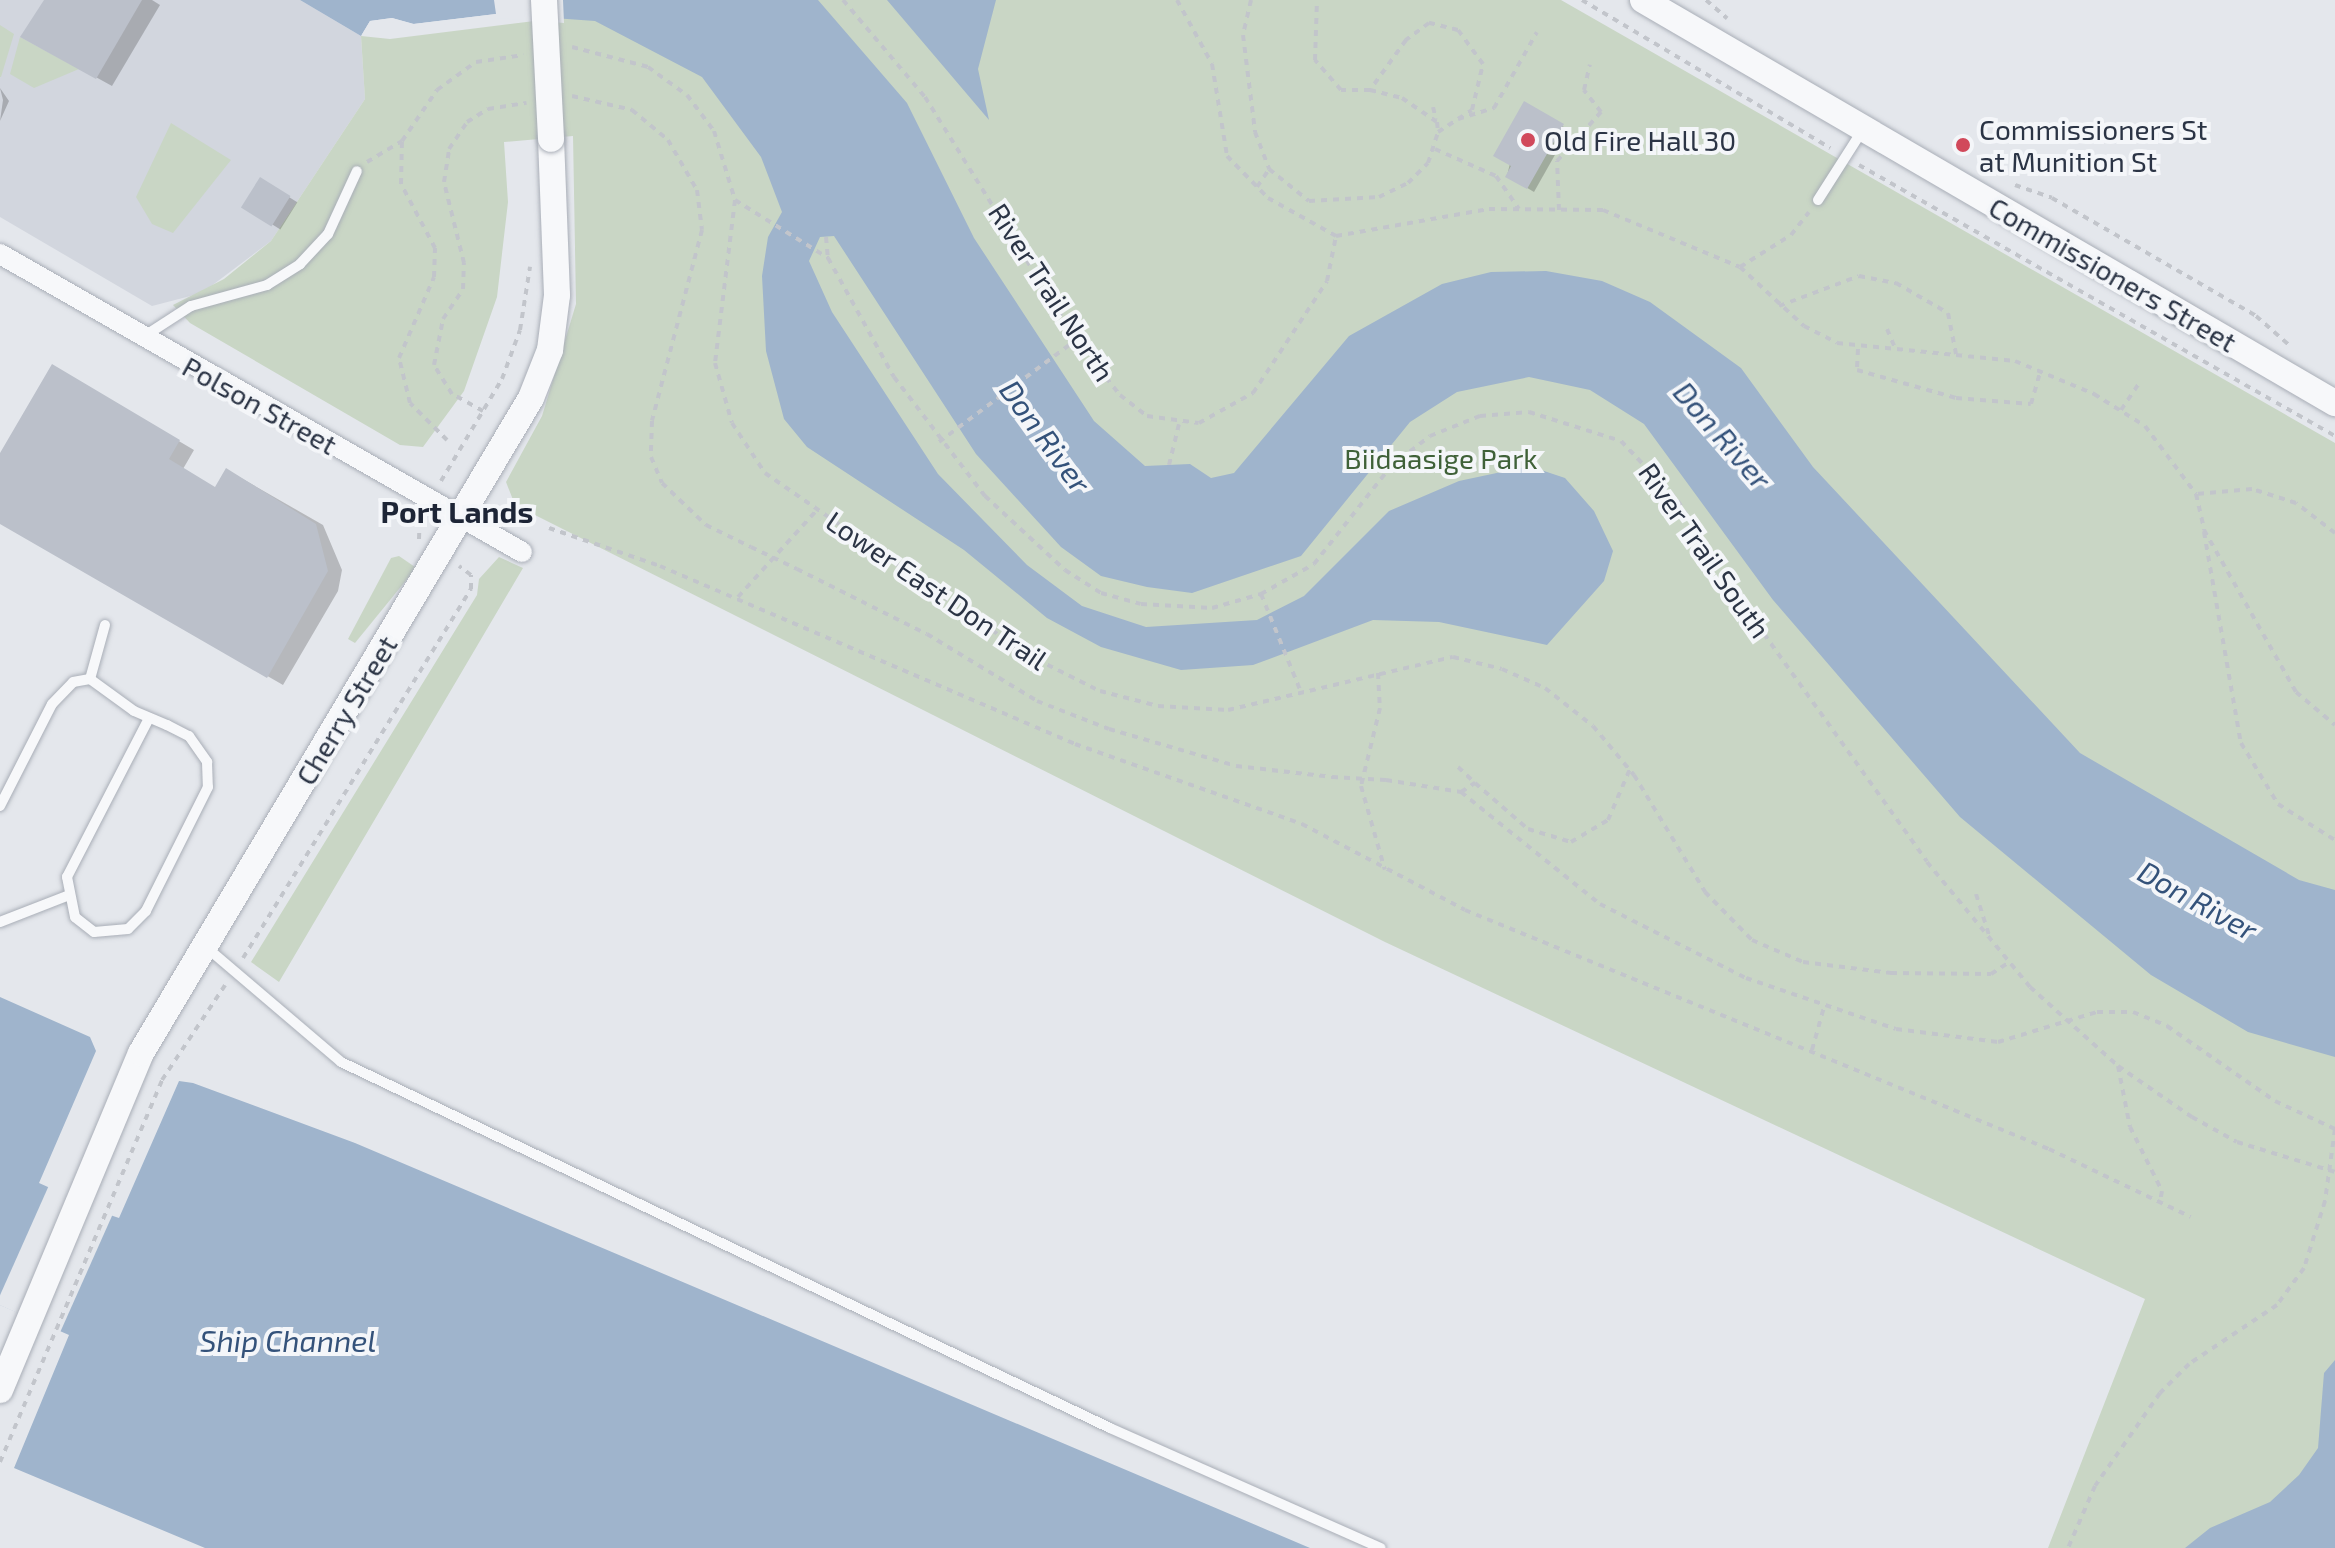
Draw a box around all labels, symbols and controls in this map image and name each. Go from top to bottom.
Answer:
place label: Commissioners St at Munition St [1979,112,2207,178]
place label: Old Fire Hall 30 [1544,123,1737,157]
marker: Old Fire Hall 30 [1519,131,1537,149]
marker: Commissioners St at Munition St [1954,136,1972,154]
street label: Commissioners Street [1983,189,2243,359]
street label: River Trail North [982,196,1122,388]
street label: Polson Street [177,349,343,461]
water label: Don River [993,373,1099,499]
water label: Don River [1667,374,1779,496]
park label: Biidaasige Park [1344,441,1538,475]
street label: River Trail South [1632,455,1778,645]
district label: Port Lands [381,493,533,529]
street label: Lower East Don Trail [820,503,1054,677]
street label: Cherry Street [288,629,404,791]
water label: Don River [2132,853,2264,947]
water label: Ship Channel [200,1322,376,1358]

